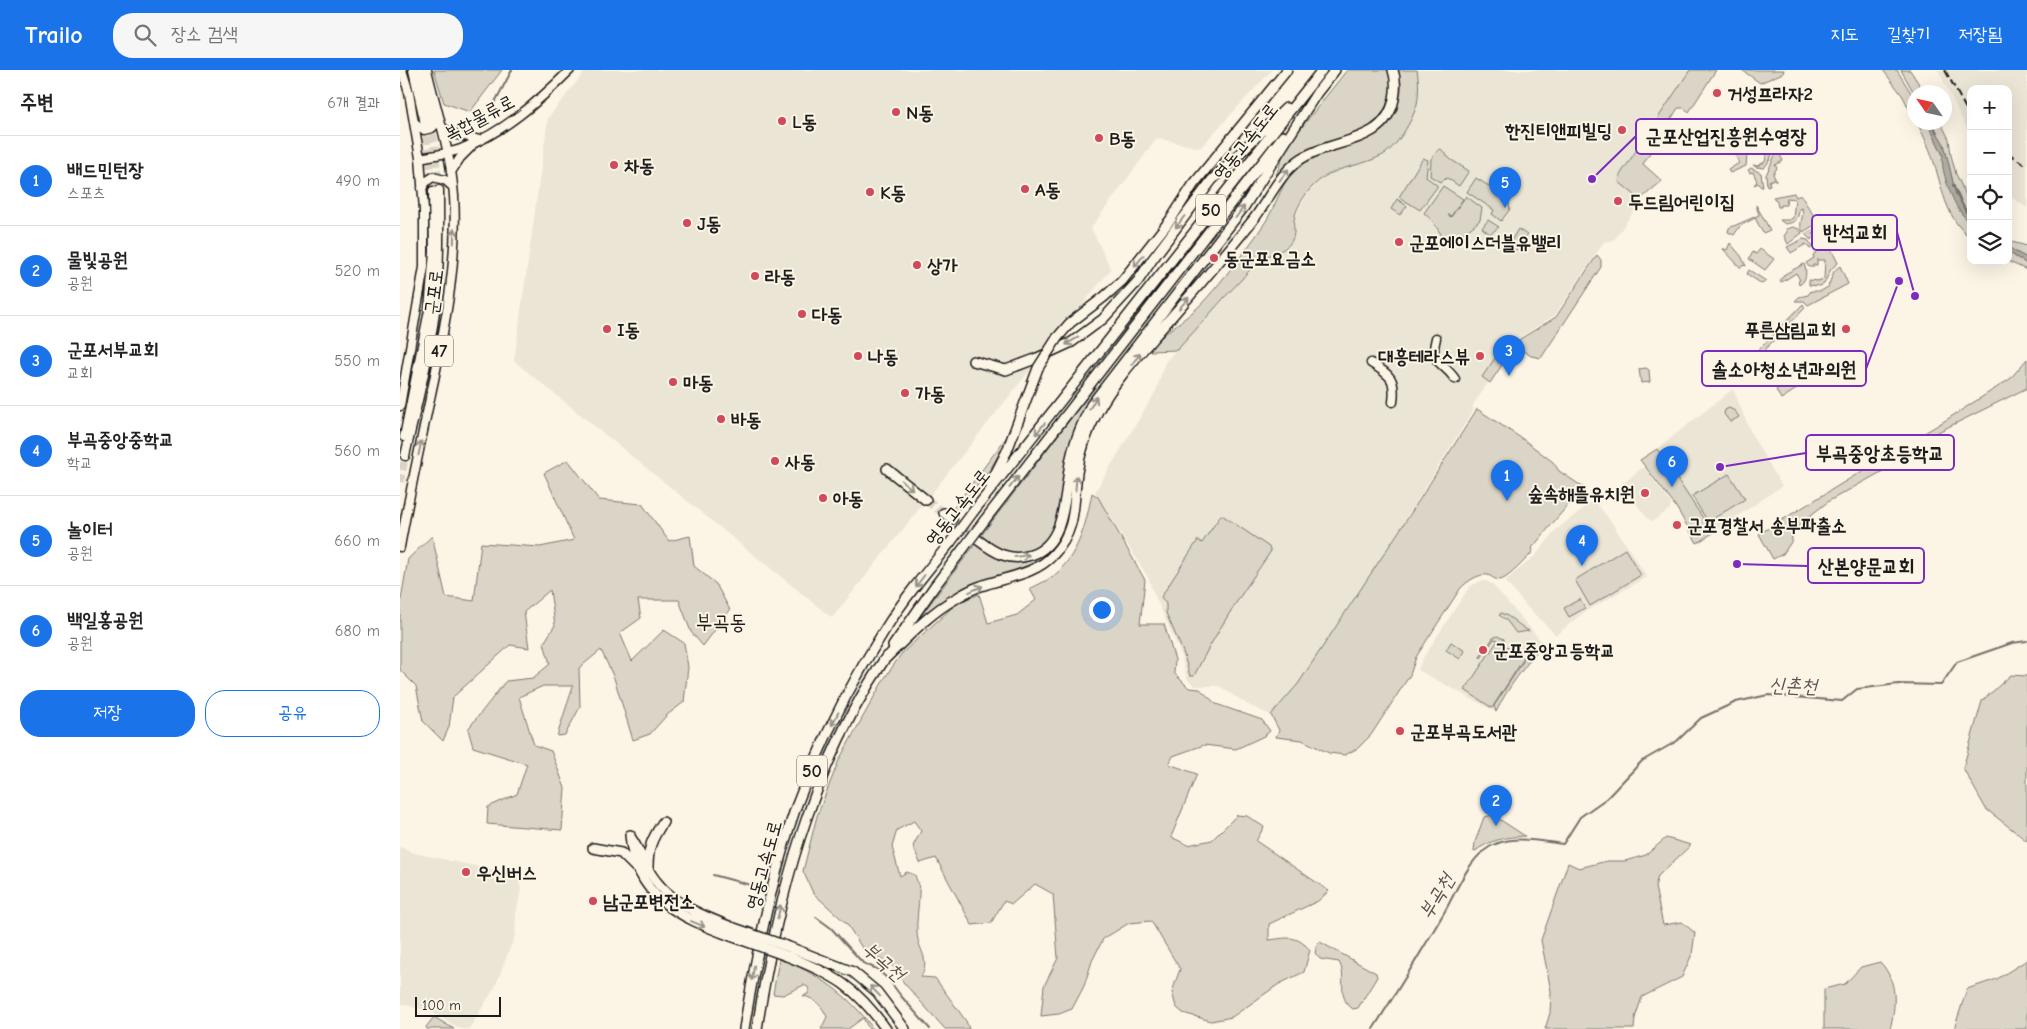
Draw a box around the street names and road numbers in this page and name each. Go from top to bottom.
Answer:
street label: 복합물류로 [441,90,518,146]
street label: 영동고속도로 [1209,99,1283,185]
road number: 50 [1196,194,1226,226]
street label: 군포로 [420,268,448,316]
road number: 47 [425,336,453,366]
street label: 영동고속도로 [921,465,995,551]
road number: 50 [797,756,827,786]
street label: 영동고속도로 [741,818,786,912]

